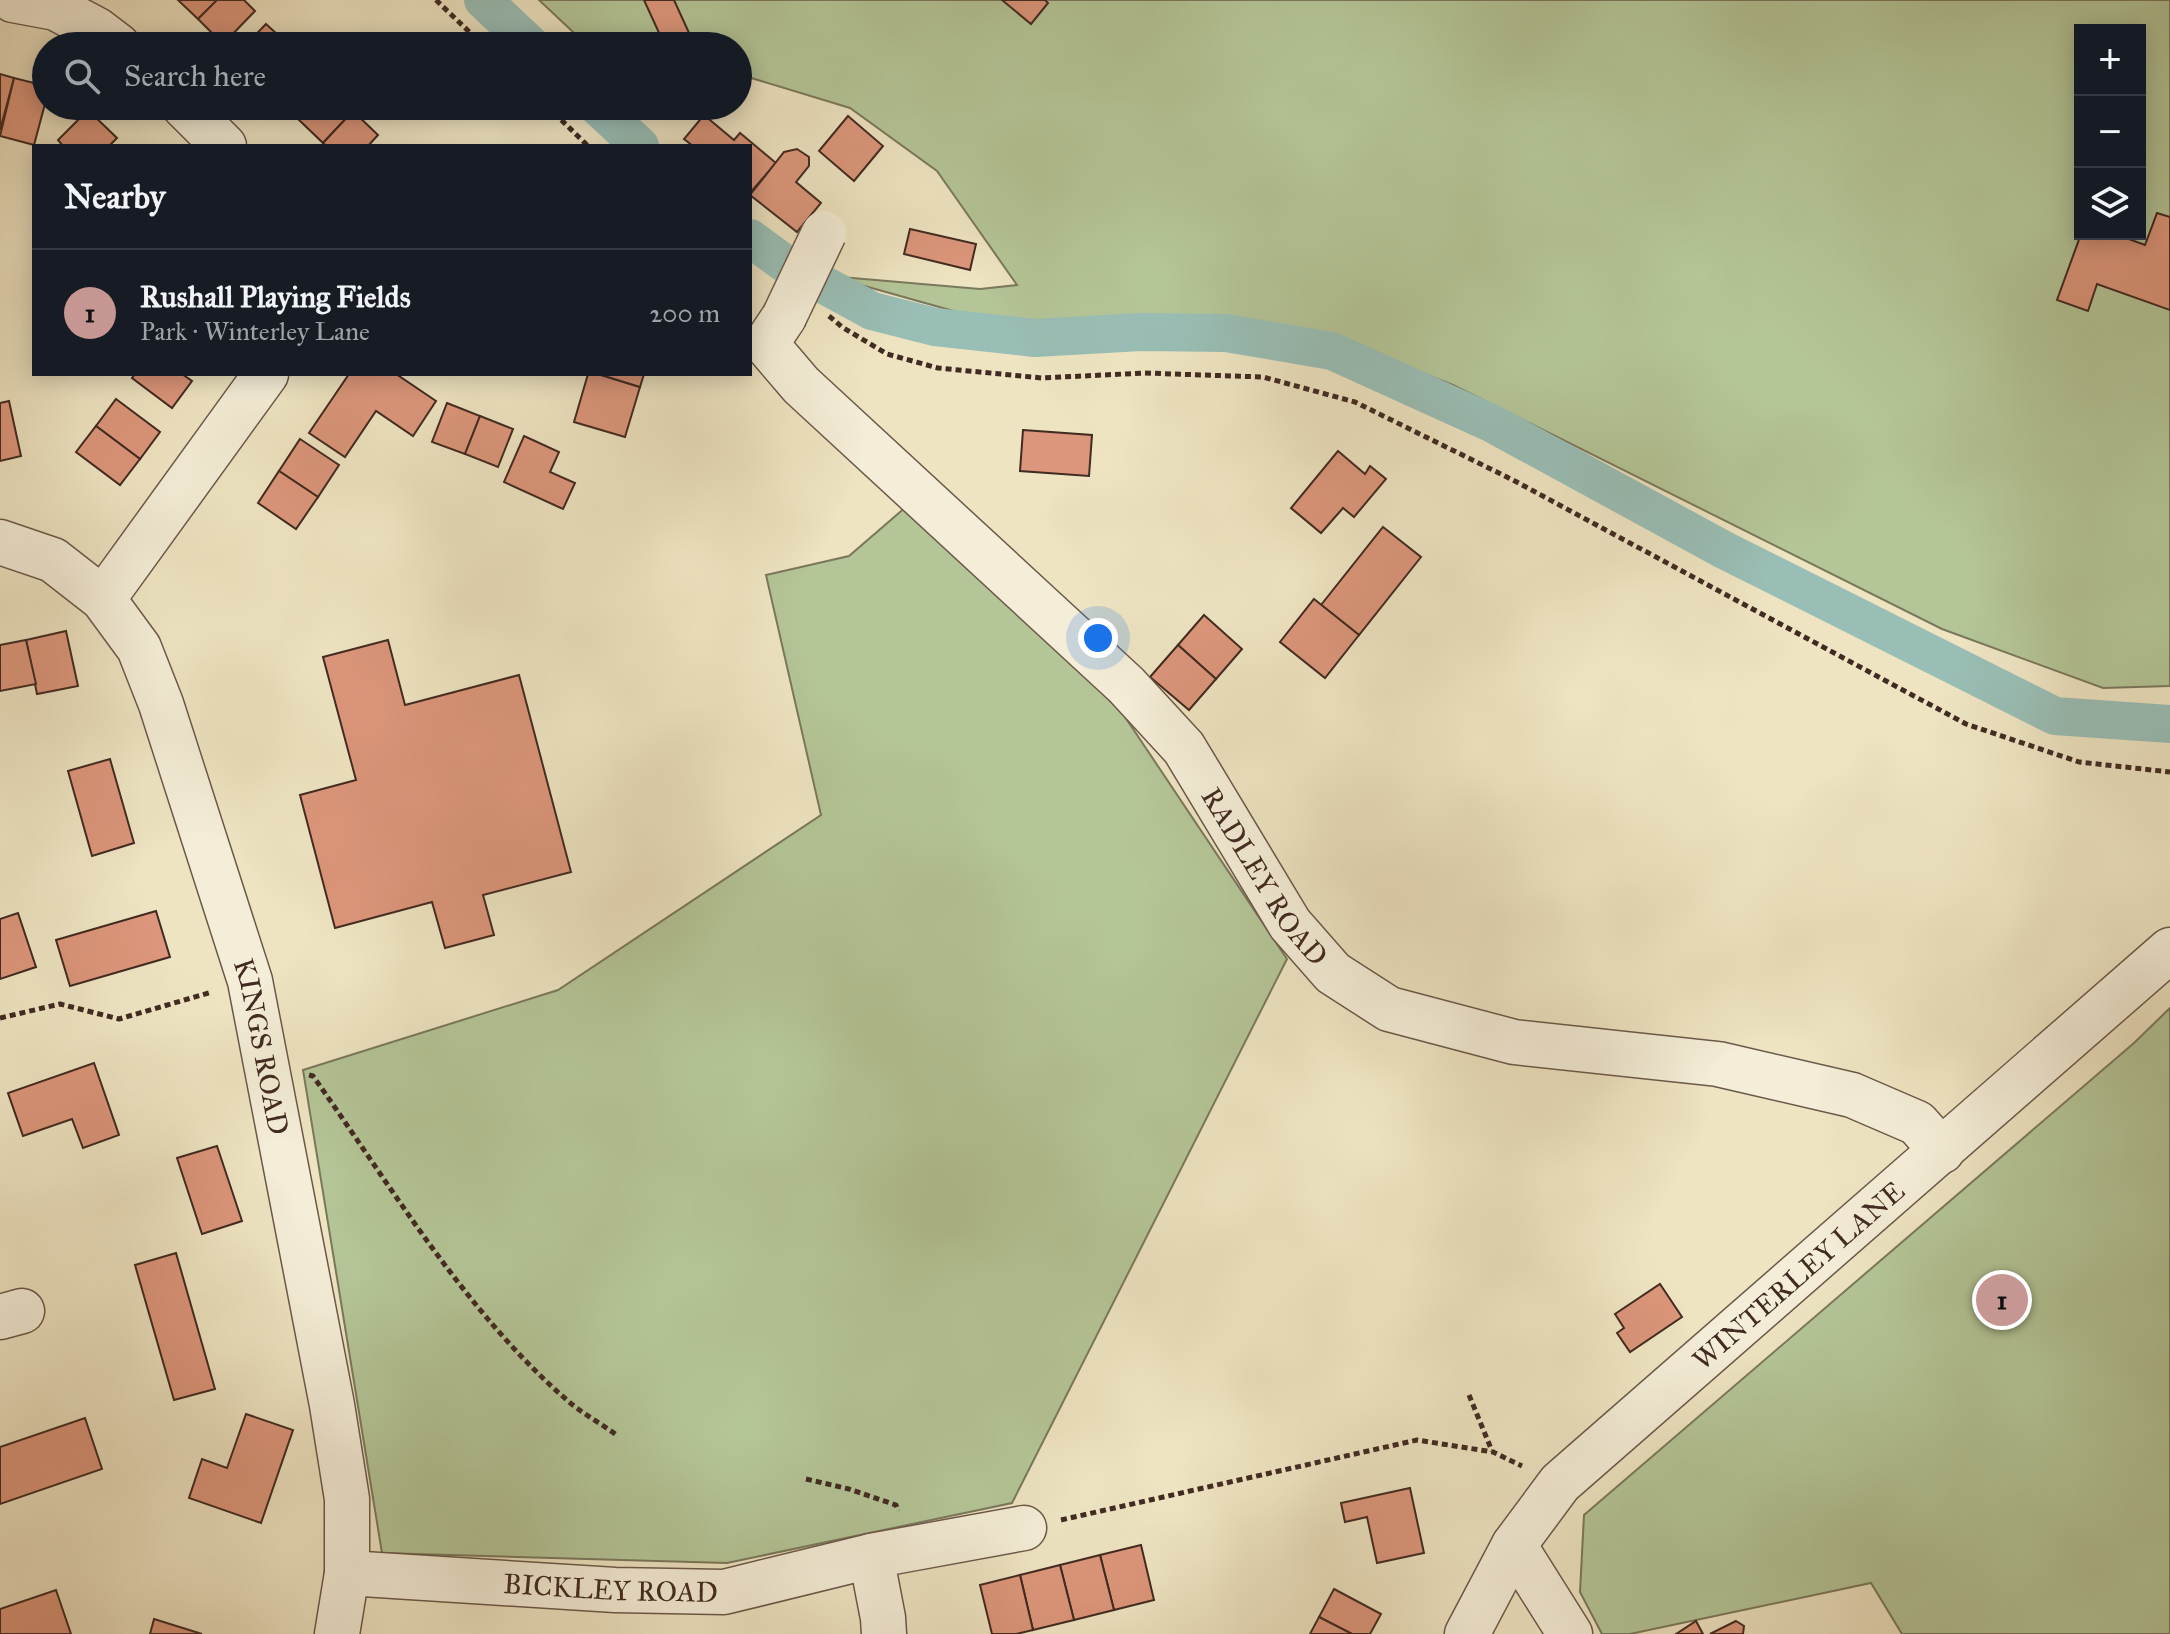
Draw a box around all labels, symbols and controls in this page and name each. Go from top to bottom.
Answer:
map controls [2074,24,2146,240]
button: + [2074,24,2146,96]
search box [32,32,752,120]
icon: search [60,54,104,98]
text: Search here [124,58,266,94]
button: − [2074,96,2146,168]
button: layers [2074,168,2146,240]
text: Nearby [64,176,166,217]
text: Rushall Playing Fields [140,279,411,315]
text: 1 [85,297,95,329]
text: 200 m [649,297,720,329]
text: Park · Winterley Lane [140,315,370,347]
your location [1078,618,1118,658]
street label: RADLEY ROAD [1194,781,1335,973]
street label: KINGS ROAD [226,954,296,1138]
street label: WINTERLEY LANE [1685,1173,1912,1377]
pin: 1 [1976,1270,2028,1330]
street label: BICKLEY ROAD [502,1566,718,1610]

